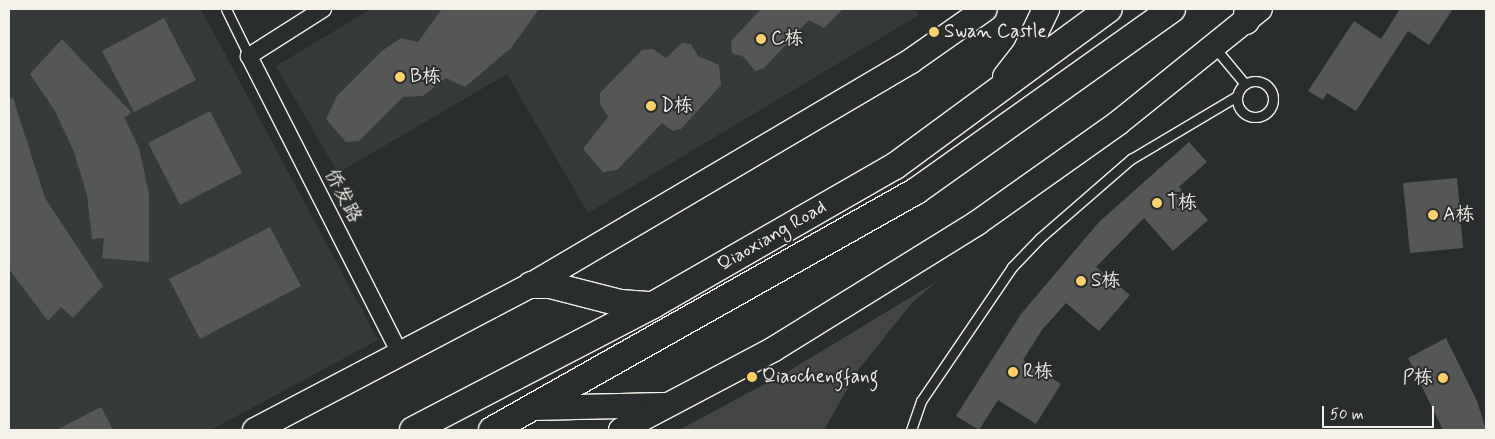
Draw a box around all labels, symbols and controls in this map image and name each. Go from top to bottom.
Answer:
place label: Swan Castle [944,21,1047,43]
marker: Swan Castle [928,26,940,38]
place label: C栋 [771,28,804,50]
marker: C栋 [755,33,767,45]
place label: B栋 [410,66,441,88]
marker: B栋 [394,71,406,83]
place label: D栋 [661,95,693,117]
marker: D栋 [645,100,657,112]
street label: 侨发路 [320,165,366,227]
place label: T栋 [1167,192,1197,214]
street label: Qiaoxiang Road [714,196,830,276]
marker: T栋 [1151,197,1163,209]
place label: A栋 [1443,204,1474,226]
marker: A栋 [1427,209,1439,221]
place label: S栋 [1091,270,1121,292]
marker: S栋 [1075,275,1087,287]
place label: R栋 [1023,361,1053,383]
place label: Qiaochengfang [762,366,878,388]
marker: R栋 [1007,366,1019,378]
place label: P栋 [1403,367,1433,389]
marker: Qiaochengfang [746,371,758,383]
marker: P栋 [1437,372,1449,384]
scale bar [1325,396,1438,428]
text: 50 m [1330,405,1364,425]

